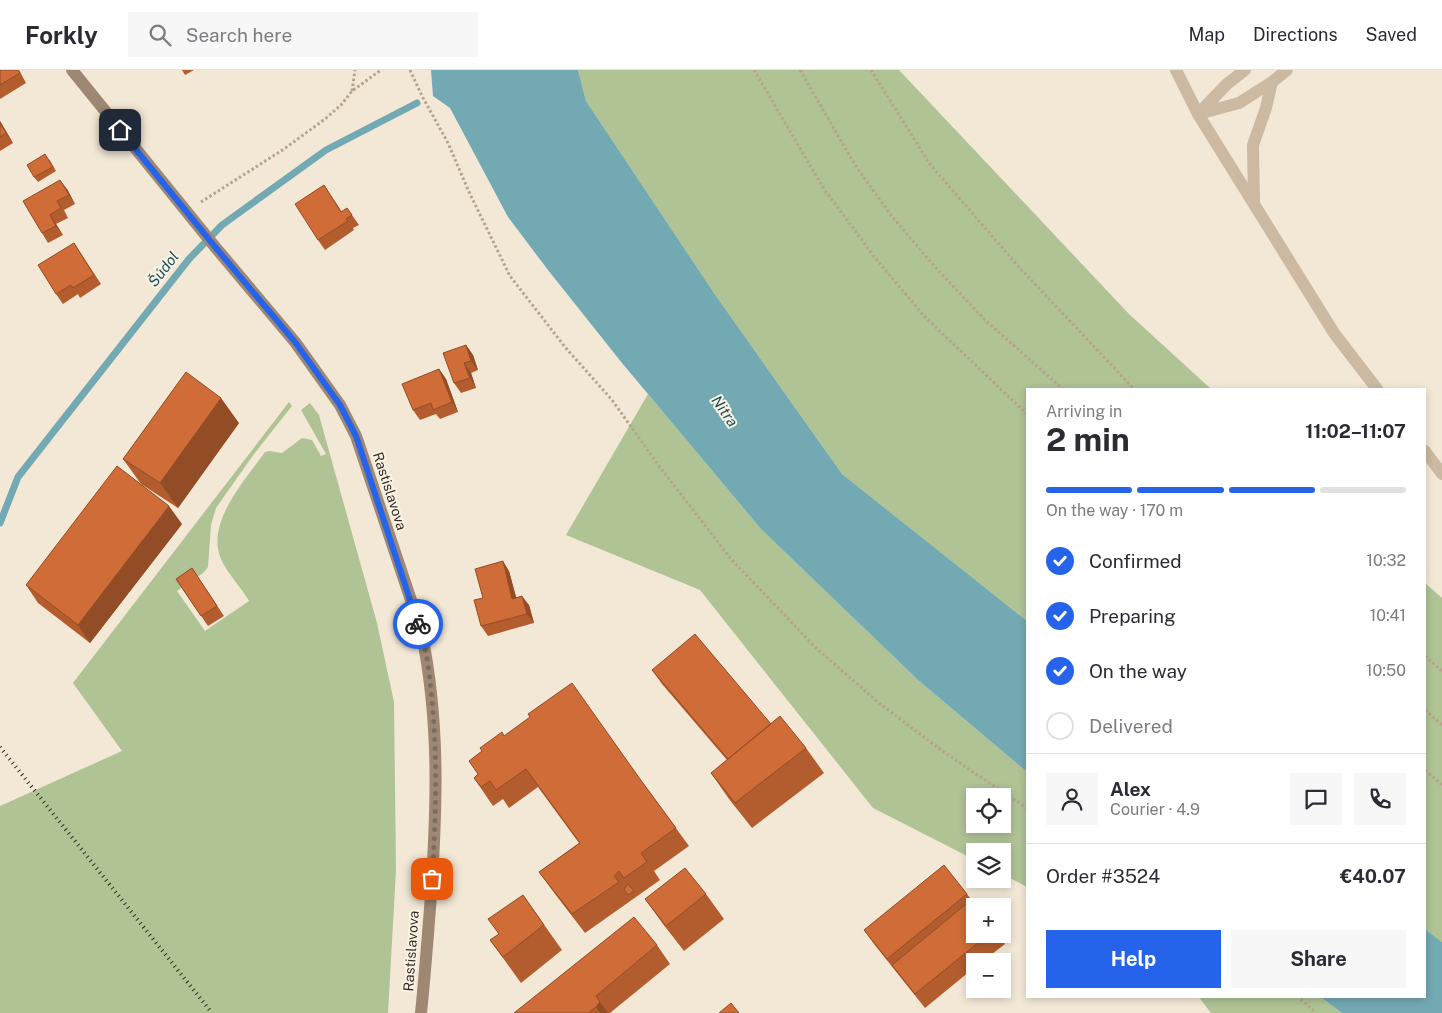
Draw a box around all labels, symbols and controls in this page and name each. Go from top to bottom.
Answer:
search box [128,12,478,57]
text: Forkly [25,21,98,49]
icon: search [146,21,174,49]
text: Search here [186,24,292,46]
text: Map [1188,24,1225,45]
text: Directions [1253,24,1338,45]
text: Saved [1366,24,1417,45]
pin [99,109,141,151]
icon: home [106,116,134,144]
water label: Šúdol [144,248,182,290]
water label: Nitra [708,392,742,430]
text: Arriving in [1046,402,1122,421]
text: 11:02–11:07 [1305,420,1406,442]
text: 2 min [1046,421,1130,458]
street label: Rastislavova [370,450,410,532]
text: On the way · 170 m [1046,501,1183,520]
icon: check [1046,547,1074,575]
text: Confirmed [1089,550,1182,572]
text: 10:32 [1366,551,1406,570]
courier [393,599,443,649]
icon: check [1046,602,1074,630]
text: Preparing [1089,605,1176,627]
text: 10:41 [1370,606,1406,625]
icon: bike [404,610,432,638]
icon: check [1046,657,1074,685]
text: On the way [1089,660,1187,682]
text: 10:50 [1366,661,1406,680]
text: Delivered [1089,715,1173,737]
button: person [1046,773,1098,825]
button: chat [1290,773,1342,825]
button: phone [1354,773,1406,825]
text: Alex [1110,778,1151,800]
map controls [966,788,1011,998]
button: locate [966,788,1011,833]
text: Courier · 4.9 [1110,800,1200,819]
button: layers [966,843,1011,888]
pin [411,858,453,900]
icon: bag [418,865,446,893]
text: Order #3524 [1046,865,1160,887]
text: €40.07 [1340,865,1406,887]
button: + [966,898,1011,943]
street label: Rastislavova [400,910,422,992]
button: Help [1046,930,1221,988]
button: Share [1231,930,1406,988]
button: − [966,953,1011,998]

